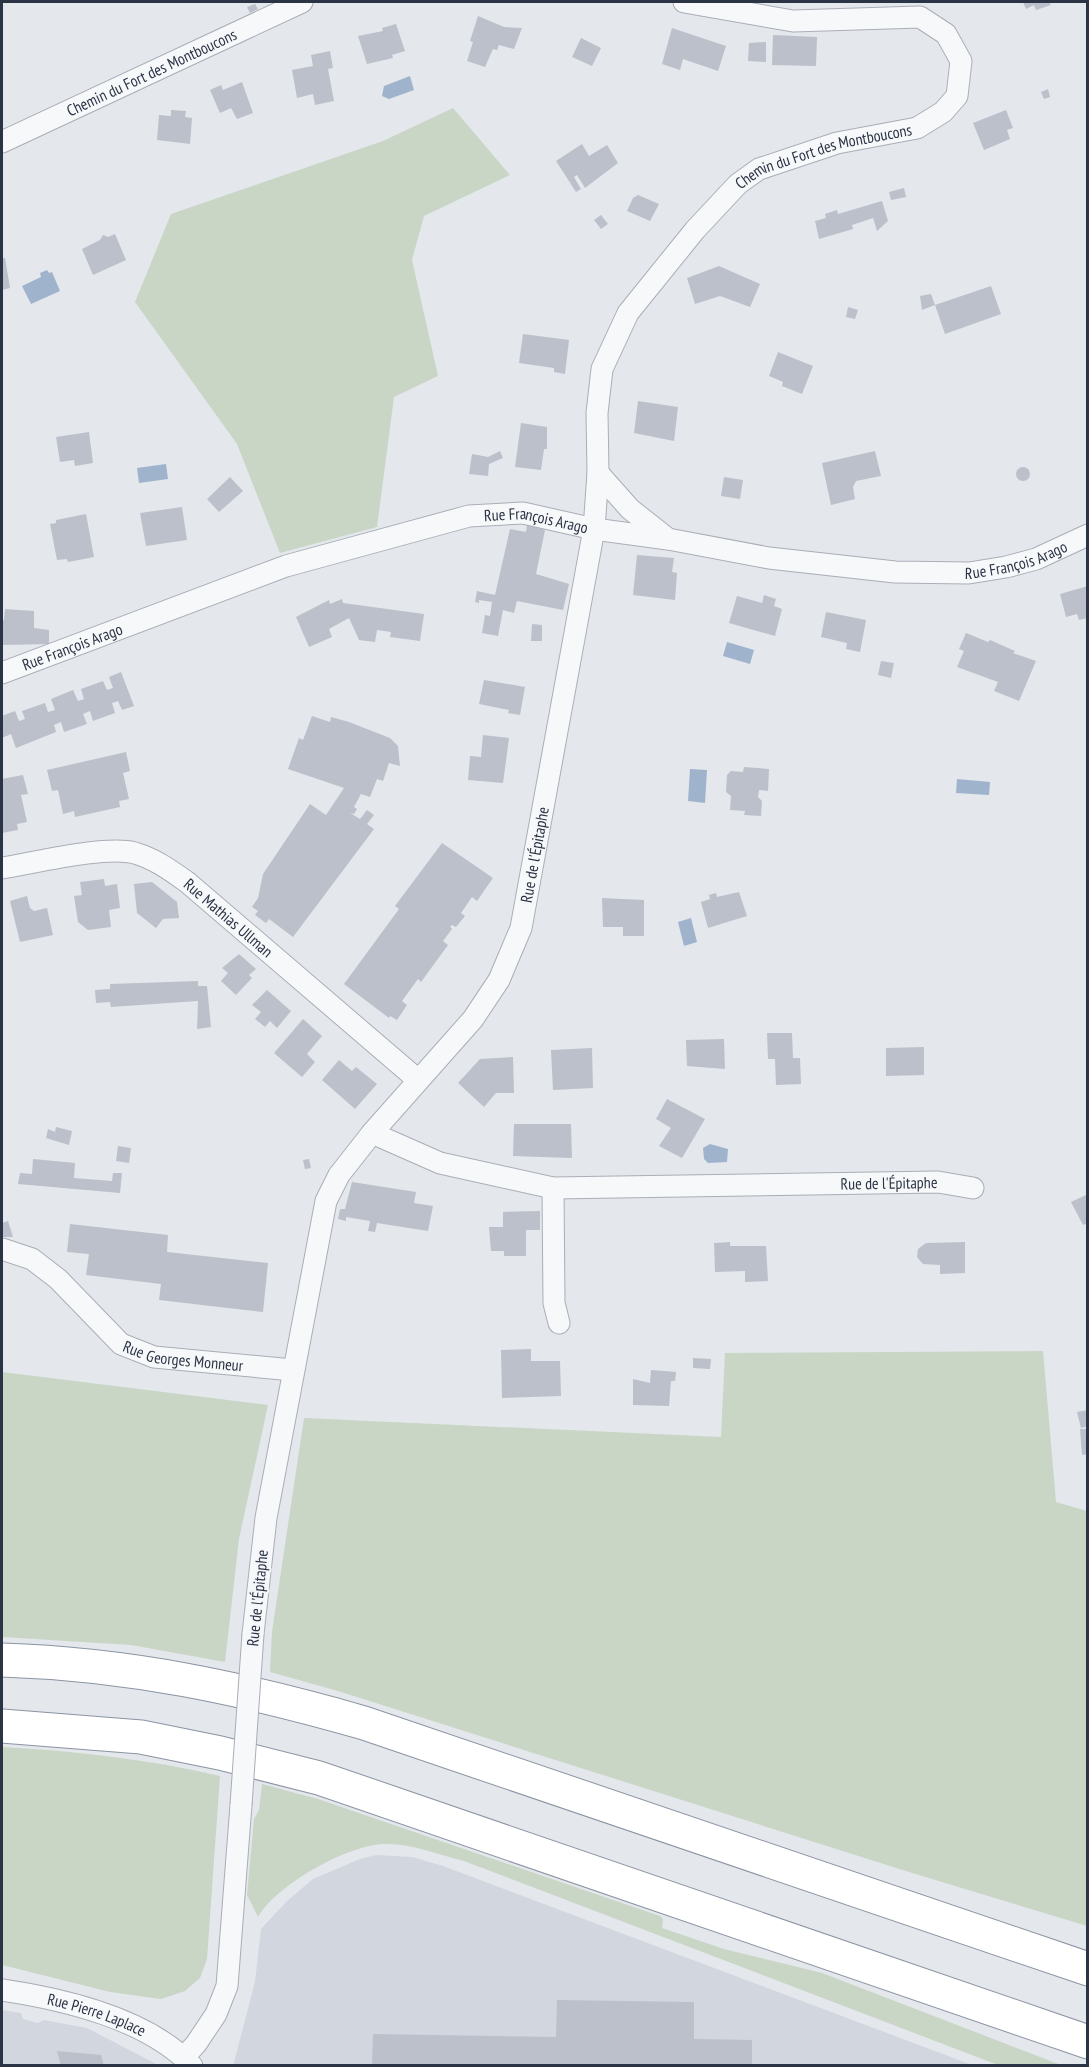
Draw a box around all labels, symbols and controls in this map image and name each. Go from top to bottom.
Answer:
street label: Chemin du Fort des Montboucons [63,24,240,120]
street label: Chemin du Fort des Montboucons [731,119,913,193]
street label: Rue François Arago [483,503,590,537]
street label: Rue François Arago [965,536,1070,583]
street label: Rue François Arago [19,619,125,675]
street label: Rue de l'Épitaphe [516,805,553,904]
street label: Rue Mathias Ullman [180,874,277,961]
street label: Rue de l'Épitaphe [840,1172,938,1194]
street label: Rue Georges Monneur [120,1336,245,1375]
street label: Rue de l'Épitaphe [242,1549,272,1647]
street label: Rue Pierre Laplace [46,1989,149,2040]

